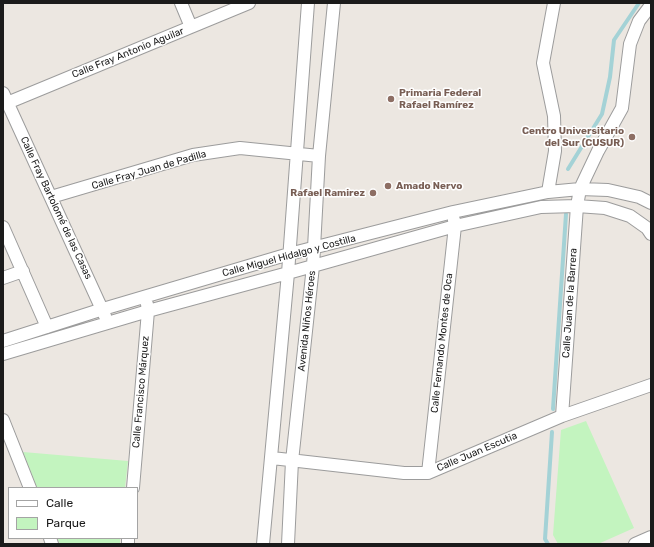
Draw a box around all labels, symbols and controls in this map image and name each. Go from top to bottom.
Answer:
street label: Calle Fray Antonio Aguilar [70,25,186,81]
place label: Primaria Federal Rafael Ramírez [399,87,481,110]
marker: Primaria Federal Rafael Ramírez [386,94,396,104]
place label: Centro Universitario del Sur (CUSUR) [522,125,624,148]
marker: Centro Universitario del Sur (CUSUR) [627,132,637,142]
street label: Calle Fray Bartolomé de las Casas [18,135,94,281]
street label: Calle Fray Juan de Padilla [90,148,208,192]
place label: Amado Nervo [396,180,462,192]
marker: Amado Nervo [383,181,393,191]
place label: Rafael Ramirez [290,187,365,199]
marker: Rafael Ramirez [368,188,378,198]
street label: Calle Miguel Hidalgo y Costilla [221,232,357,280]
street label: Calle Juan de la Barrera [560,248,580,358]
street label: Avenida Niños Héroes [296,270,318,372]
street label: Calle Fernando Montes de Oca [429,272,455,414]
street label: Calle Francisco Márquez [130,335,152,449]
street label: Calle Juan Escutia [435,430,519,474]
legend [8,487,138,539]
text: Calle [46,496,73,510]
text: Parque [46,516,86,530]

